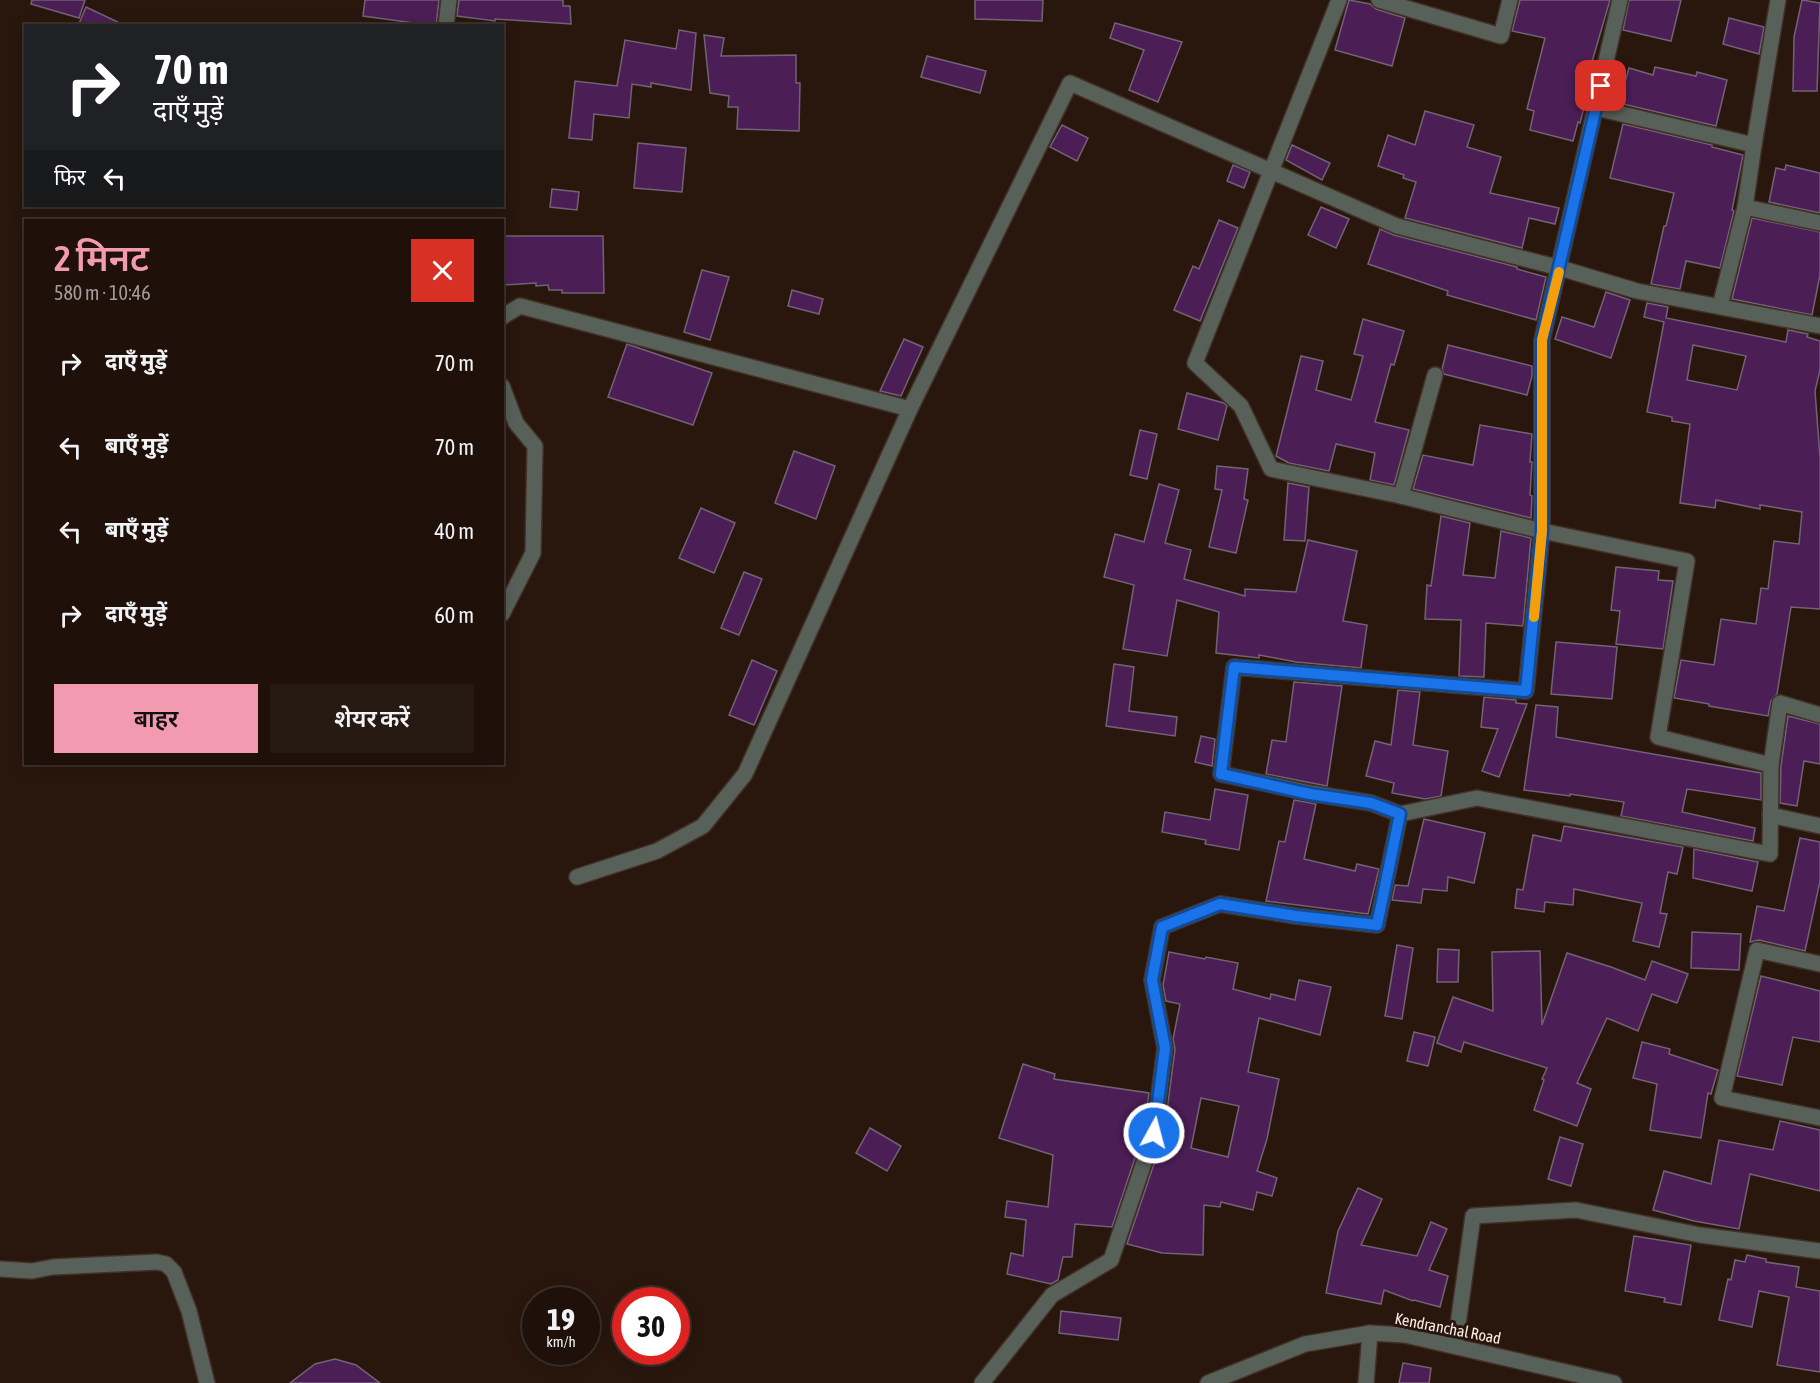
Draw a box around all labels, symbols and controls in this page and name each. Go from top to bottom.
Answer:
text: 70 m [153,45,228,93]
icon: right [54,48,132,126]
pin [1575,60,1626,111]
icon: arrive [1584,69,1617,102]
text: दाएँ मुड़ें [153,95,224,126]
icon: left [98,162,131,195]
text: फिर [54,164,86,190]
text: 2 मिनट [54,237,149,279]
button: close [411,239,474,302]
text: 580 m · 10:46 [54,281,151,304]
icon: right [54,347,87,380]
text: दाएँ मुड़ें [105,348,167,374]
text: 70 m [434,350,474,376]
icon: left [54,431,87,464]
text: बाएँ मुड़ें [105,432,168,458]
text: 70 m [434,434,474,460]
icon: left [54,515,87,548]
text: बाएँ मुड़ें [105,516,168,542]
text: 40 m [434,518,474,544]
icon: right [54,599,87,632]
text: दाएँ मुड़ें [105,600,167,626]
text: 60 m [434,602,474,628]
button: बाहर [54,684,258,753]
button: शेयर करें [270,684,474,753]
position arrow [1122,1101,1186,1165]
speed limit sign: 30 [612,1287,690,1365]
text: 19 [547,1302,575,1336]
street label: Kendranchal Road [1393,1309,1503,1347]
text: km/h [546,1333,576,1350]

